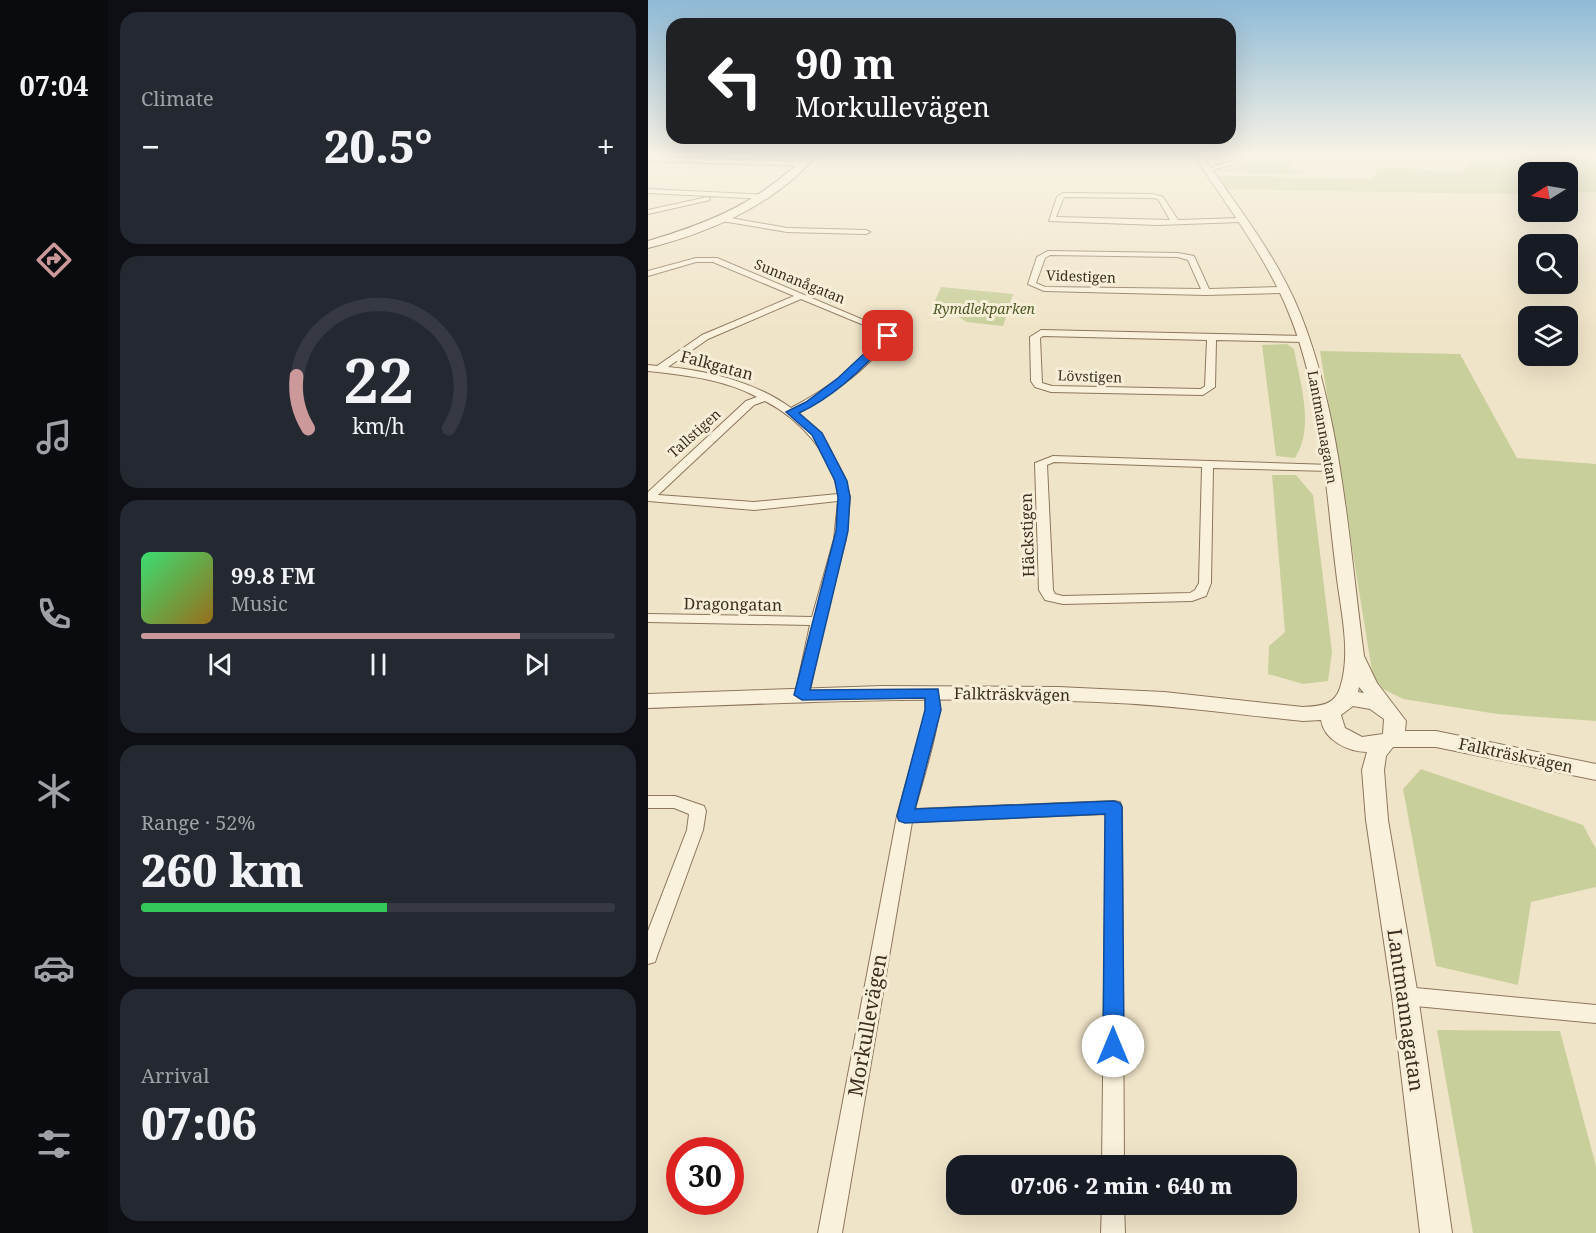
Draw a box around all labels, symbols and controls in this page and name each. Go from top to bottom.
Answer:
text: 90 m [795,34,895,91]
icon: left [696,42,774,120]
text: 07:04 [19,67,89,104]
text: Climate [141,85,214,112]
text: Morkullevägen [795,88,990,125]
text: 20.5° [324,115,433,176]
text: − [141,124,160,169]
text: + [597,124,615,169]
north arrow [1518,162,1578,222]
map controls [1518,162,1578,366]
button: search [1518,234,1578,294]
icon: directions [33,239,75,281]
street label: Sunnanågatan [752,254,848,308]
street label: Videstigen [1046,265,1116,287]
park label: Rymdlekparken [932,299,1036,318]
button: layers [1518,306,1578,366]
pin [862,310,913,361]
icon: arrive [871,319,904,352]
text: 22 [343,336,413,421]
street label: Falkgatan [678,345,756,385]
street label: Lövstigen [1057,365,1123,387]
street label: Lantmannagatan [1304,369,1342,485]
street label: Tallstigen [664,404,724,462]
text: km/h [352,412,405,441]
icon: music [33,416,75,458]
street label: Häckstigen [1015,492,1039,578]
text: 99.8 FM [231,560,315,590]
text: Music [231,590,288,617]
street label: Dragongatan [684,592,782,616]
icon: phone [33,593,75,635]
icon: previous [204,648,237,681]
icon: pause [362,648,395,681]
icon: next [520,648,553,681]
street label: Falkträskvägen [954,682,1070,706]
street label: Falkträskvägen [1457,732,1575,778]
icon: climate [33,770,75,812]
text: Range · 52% [141,809,255,836]
text: 260 km [141,839,304,900]
street label: Lantmannagatan [1381,927,1431,1093]
icon: car [33,947,75,989]
street label: Morkullevägen [841,951,893,1098]
position arrow [1081,1014,1145,1078]
text: Arrival [141,1062,209,1089]
text: 07:06 [141,1092,257,1153]
icon: filters [33,1123,75,1165]
speed limit sign: 30 [666,1137,744,1215]
text: 07:06 · 2 min · 640 m [1011,1170,1232,1200]

